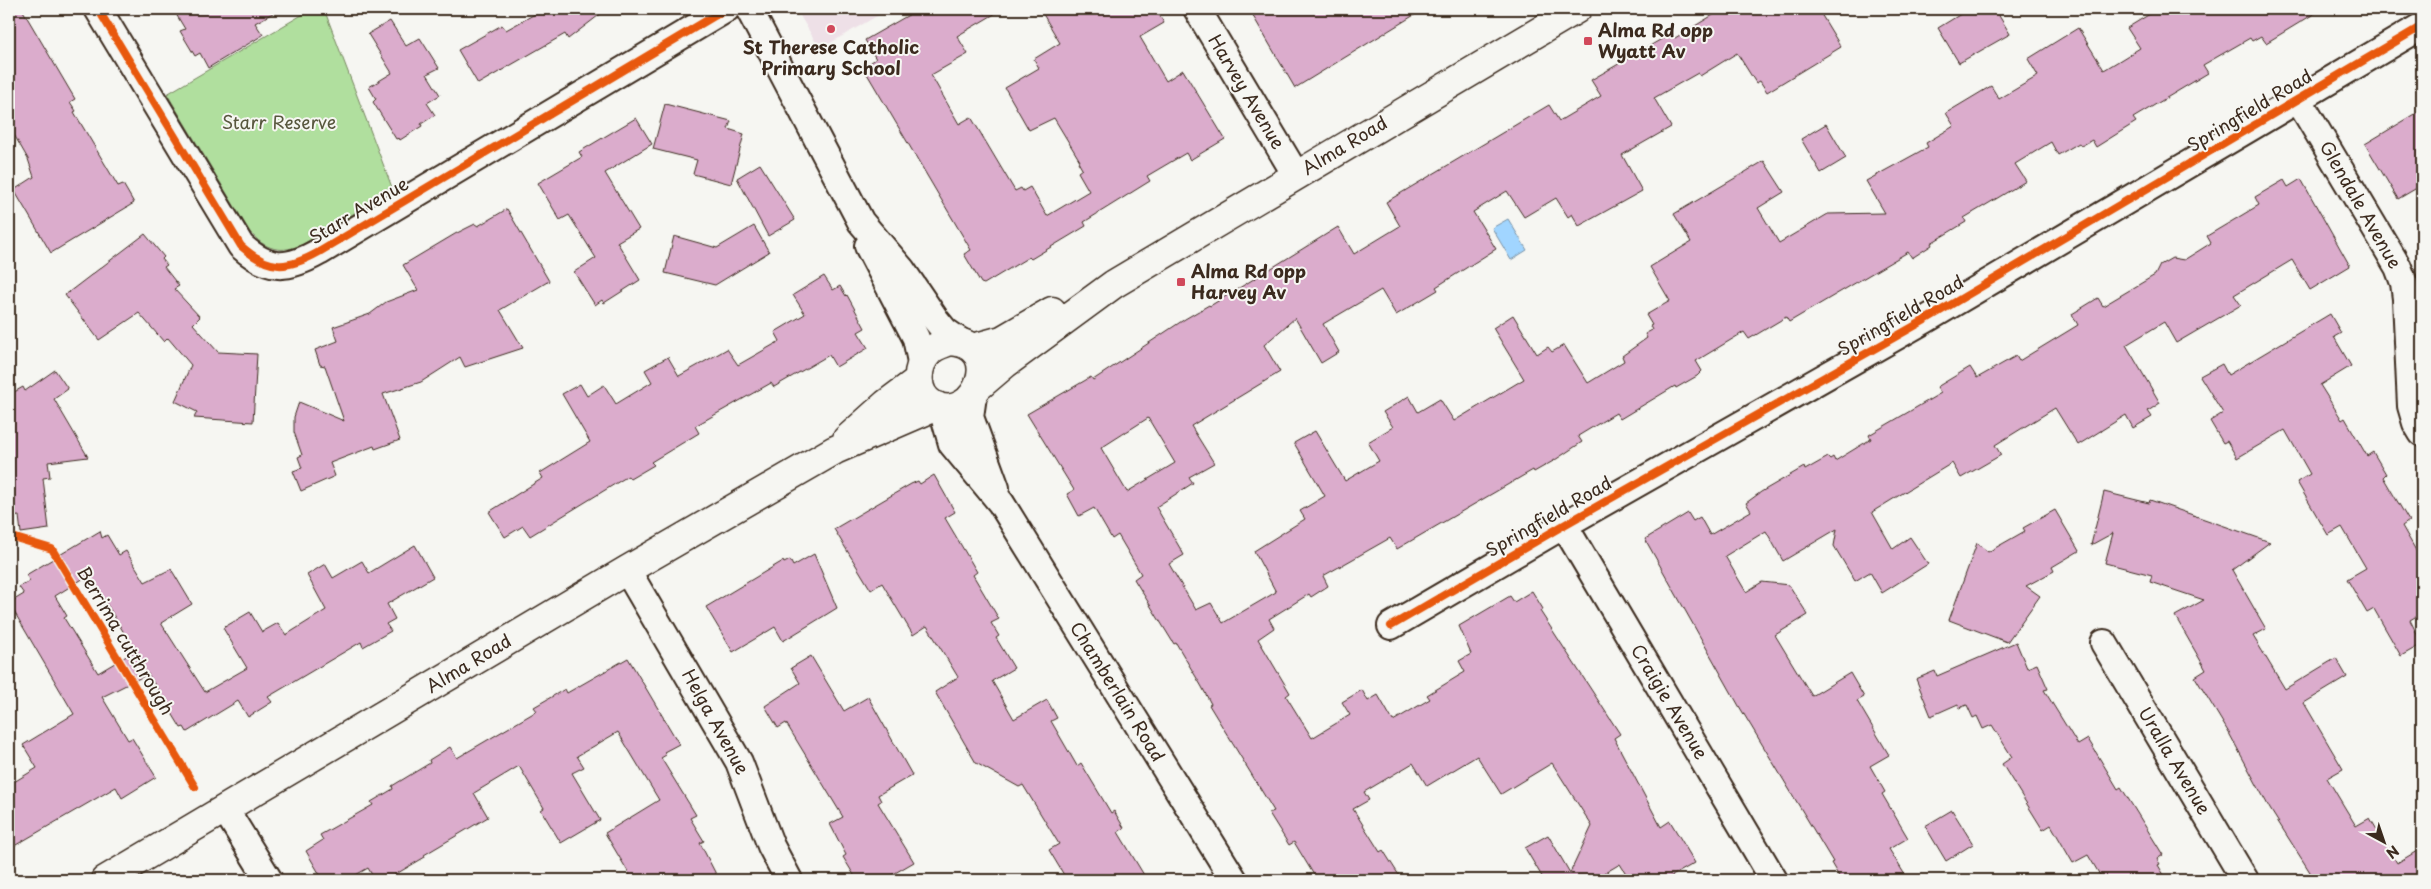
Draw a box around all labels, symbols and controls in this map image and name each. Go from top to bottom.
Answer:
place label: Alma Rd opp Wyatt Av [1598,16,1713,64]
marker: St Therese Catholic Primary School [825,23,837,35]
street label: Harvey Avenue [1202,29,1292,154]
place label: St Therese Catholic Primary School [743,33,919,81]
marker: Alma Rd opp Wyatt Av [1582,35,1594,47]
street label: Springfield Road [2182,62,2317,158]
park label: Starr Reserve [222,108,336,135]
street label: Alma Road [1296,109,1392,181]
street label: Glendale Avenue [2314,135,2409,273]
street label: Starr Avenue [303,169,413,250]
place label: Alma Rd opp Harvey Av [1191,257,1306,305]
street label: Springfield Road [1832,268,1968,362]
marker: Alma Rd opp Harvey Av [1175,276,1187,288]
street label: Springfield Road [1480,469,1616,563]
street label: Berrima cutthrough [71,561,181,720]
street label: Chamberlain Road [1064,616,1172,767]
street label: Alma Road [420,627,516,699]
street label: Craigie Avenue [1625,639,1715,764]
street label: Helga Avenue [676,664,757,779]
street label: Uralla Avenue [2132,701,2218,819]
north arrow [2358,816,2408,866]
text: N [2382,841,2404,864]

